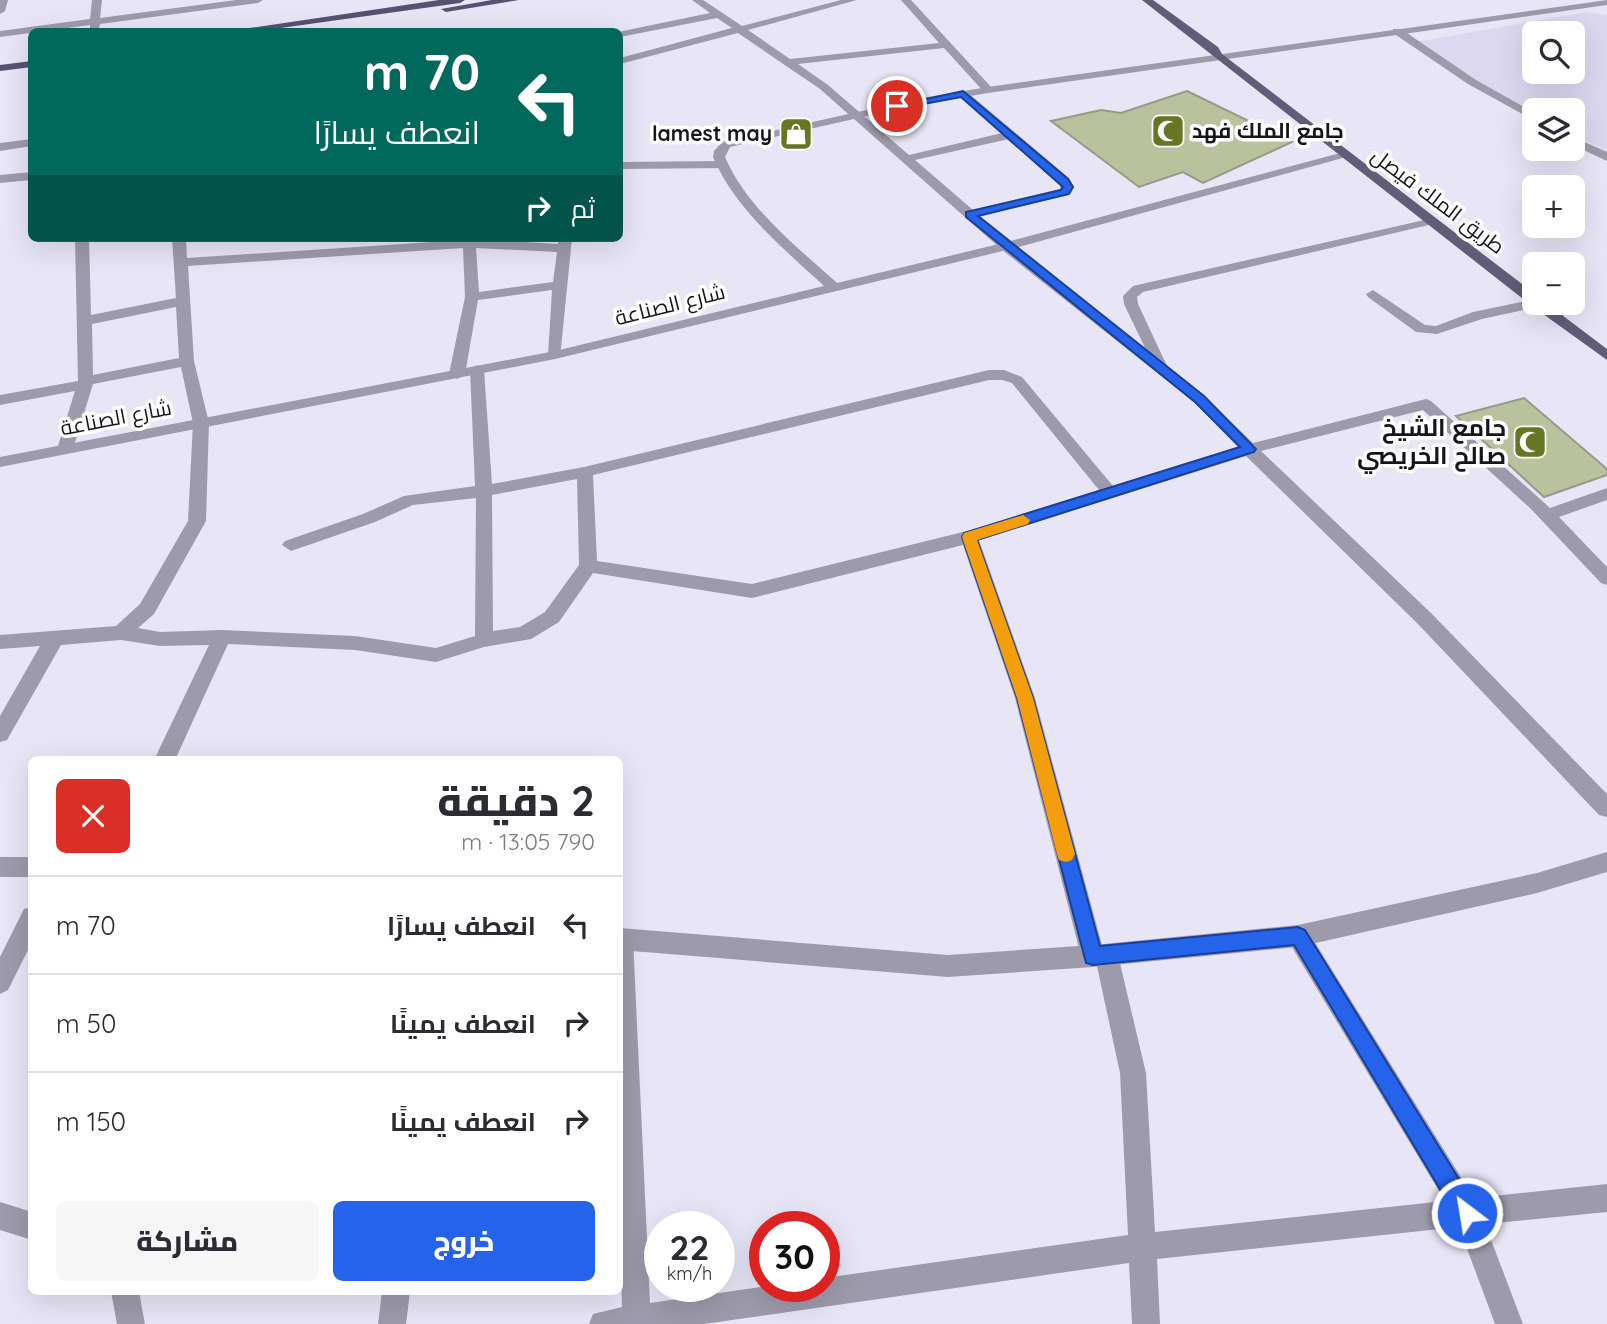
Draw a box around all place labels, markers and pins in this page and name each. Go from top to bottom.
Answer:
pin [867,76,927,136]
mosque icon: جامع الملك فهد [1149,112,1187,150]
shop icon: lamest may [777,115,815,153]
place label: جامع الملك فهد [1192,117,1344,145]
place label: lamest may [652,120,772,146]
place label: جامع الشيخ صالح الخريصي [1357,412,1506,474]
mosque icon: جامع الشيخ صالح الخريصي [1511,423,1549,461]

